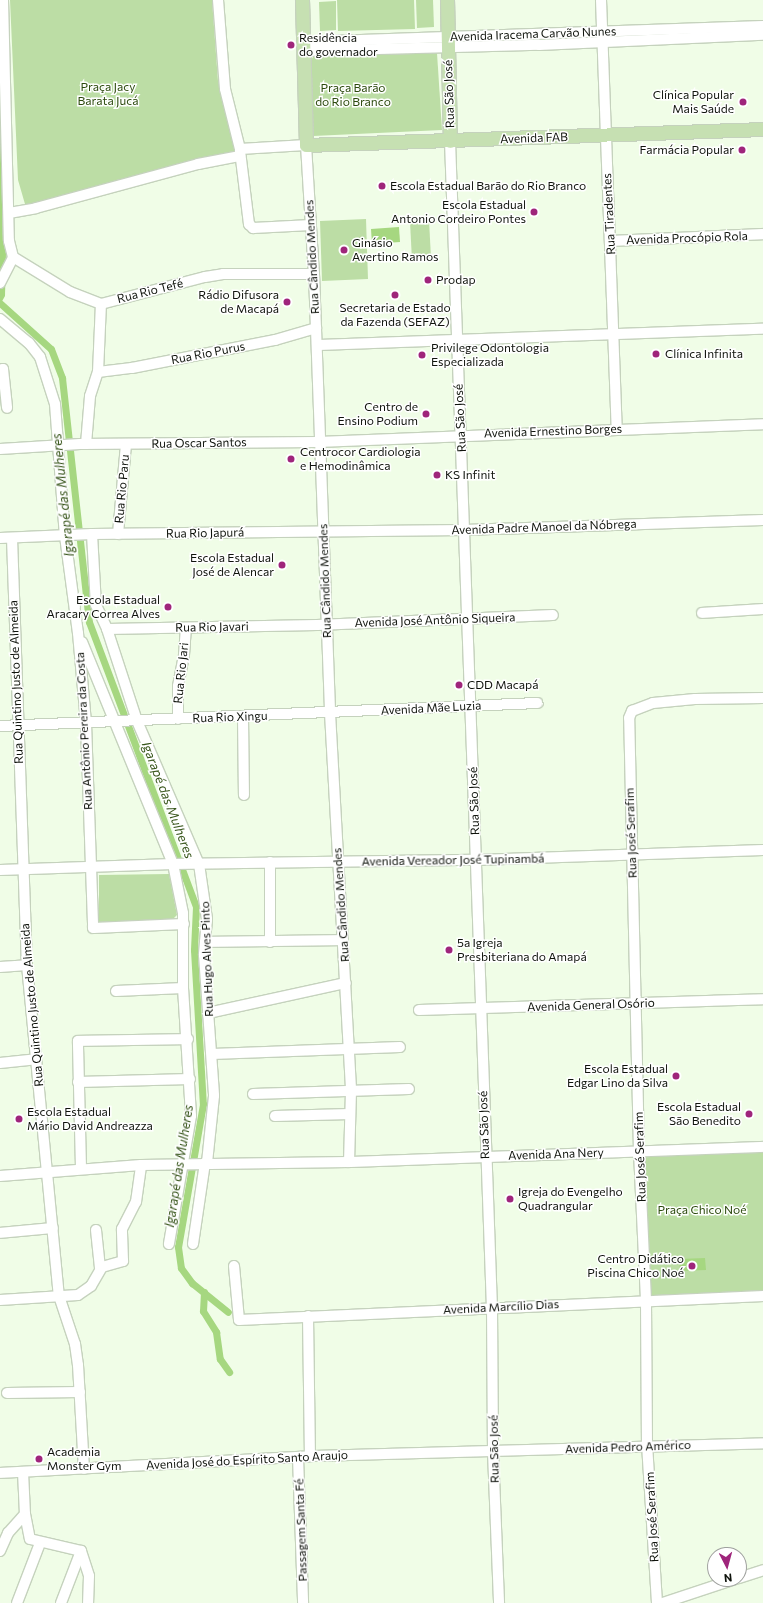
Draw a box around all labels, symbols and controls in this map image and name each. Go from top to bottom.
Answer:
street label: Avenida Iracema Carvão Nunes [449,24,617,44]
place label: Residência do governador [299,31,378,59]
marker: Residência do governador [286,40,296,50]
street label: Rua São José [441,60,457,128]
park label: Praça Jacy Barata Jucá [78,80,138,108]
park label: Praça Barão do Rio Branco [315,81,391,109]
place label: Clínica Popular Mais Saúde [653,88,734,116]
marker: Clínica Popular Mais Saúde [737,96,749,108]
street label: Avenida FAB [500,130,568,146]
place label: Farmácia Popular [640,143,734,157]
marker: Farmácia Popular [737,145,747,155]
street label: Rua Tiradentes [600,173,618,255]
place label: Escola Estadual Barão do Rio Branco [390,179,586,193]
marker: Escola Estadual Barão do Rio Branco [377,181,387,191]
place label: Escola Estadual Antonio Cordeiro Pontes [391,198,526,226]
street label: Rua Cândido Mendes [302,200,322,314]
marker: Escola Estadual Antonio Cordeiro Pontes [529,207,539,217]
street label: Avenida Procópio Rola [626,229,748,247]
place label: Ginásio Avertino Ramos [352,236,438,264]
marker: Ginásio Avertino Ramos [339,245,349,255]
place label: Prodap [436,273,476,287]
marker: Prodap [423,275,433,285]
street label: Rua Rio Tefé [115,276,185,306]
place label: Rádio Difusora de Macapá [198,288,279,316]
marker: Secretaria de Estado da Fazenda (SEFAZ) [390,290,400,300]
marker: Rádio Difusora de Macapá [282,297,292,307]
place label: Secretaria de Estado da Fazenda (SEFAZ) [339,301,451,329]
street label: Rua Rio Purus [170,339,246,367]
place label: Privilege Odontologia Especializada [431,341,549,369]
place label: Clínica Infinita [665,347,743,361]
marker: Clínica Infinita [650,348,662,360]
marker: Privilege Odontologia Especializada [416,349,428,361]
street label: Rua São José [451,384,469,452]
place label: Centro de Ensino Podium [337,400,418,428]
marker: Centro de Ensino Podium [421,409,431,419]
street label: Avenida Ernestino Borges [484,421,622,441]
water label: Igarapé das Mulheres [49,433,77,557]
street label: Rua Oscar Santos [151,435,247,451]
place label: Centrocor Cardiologia e Hemodinâmica [300,445,421,473]
marker: Centrocor Cardiologia e Hemodinâmica [285,453,297,465]
street label: Rua Rio Paru [112,454,132,524]
place label: KS Infinit [445,468,495,482]
marker: KS Infinit [432,470,442,480]
street label: Avenida Padre Manoel da Nóbrega [451,517,637,537]
street label: Rua Cândido Mendes [316,524,334,638]
street label: Rua Rio Japurá [166,525,244,541]
place label: Escola Estadual José de Alencar [190,551,274,579]
marker: Escola Estadual José de Alencar [277,560,287,570]
place label: Escola Estadual Aracary Correa Alves [47,593,160,621]
street label: Rua Quintino Justo de Almeida [6,600,26,764]
marker: Escola Estadual Aracary Correa Alves [163,602,173,612]
street label: Avenida José Antônio Siqueira [354,610,516,630]
street label: Rua Rio Javari [175,619,249,635]
street label: Rua Rio Jari [171,642,191,704]
street label: Rua Antônio Pereira da Costa [73,652,95,810]
place label: CDD Macapá [467,678,538,692]
marker: CDD Macapá [454,680,464,690]
street label: Avenida Mãe Luzia [380,698,482,718]
street label: Rua Rio Xingu [192,708,268,726]
water label: Igarapé das Mulheres [138,739,198,861]
street label: Rua São José [466,767,482,835]
street label: Rua José Serafim [622,788,640,878]
street label: Rua Cândido Mendes [330,847,352,963]
street label: Avenida Vereador José Tupinambá [361,851,545,869]
street label: Rua Hugo Alves Pinto [198,901,216,1017]
street label: Rua Quintino Justo de Almeida [18,923,46,1087]
place label: 5a Igreja Presbiteriana do Amapá [457,936,587,964]
marker: 5a Igreja Presbiteriana do Amapá [444,945,454,955]
street label: Avenida General Osório [527,996,655,1014]
place label: Escola Estadual Edgar Lino da Silva [567,1062,668,1090]
marker: Escola Estadual Edgar Lino da Silva [671,1071,681,1081]
street label: Rua São José [476,1091,492,1159]
place label: Escola Estadual São Benedito [657,1100,741,1128]
water label: Igarapé das Mulheres [162,1104,196,1228]
place label: Escola Estadual Mário David Andreazza [27,1105,153,1133]
marker: Escola Estadual São Benedito [744,1109,754,1119]
street label: Rua José Serafim [631,1112,649,1202]
marker: Escola Estadual Mário David Andreazza [14,1114,24,1124]
street label: Avenida Ana Nery [508,1145,604,1163]
place label: Igreja do Evengelho Quadrangular [518,1185,623,1213]
marker: Igreja do Evengelho Quadrangular [505,1194,515,1204]
park label: Praça Chico Noé [657,1203,747,1217]
place label: Centro Didático Piscina Chico Noé [587,1252,684,1280]
marker: Centro Didático Piscina Chico Noé [687,1261,697,1271]
street label: Avenida Marcílio Dias [443,1297,559,1317]
street label: Rua São José [486,1415,502,1483]
street label: Avenida Pedro Américo [565,1438,691,1456]
place label: Academia Monster Gym [47,1445,121,1473]
street label: Avenida José do Espírito Santo Araujo [146,1448,348,1472]
marker: Academia Monster Gym [34,1454,44,1464]
street label: Rua José Serafim [642,1471,662,1563]
street label: Passagem Santa Fé [292,1478,310,1582]
north arrow [707,1547,747,1587]
text: N [723,1572,733,1585]

